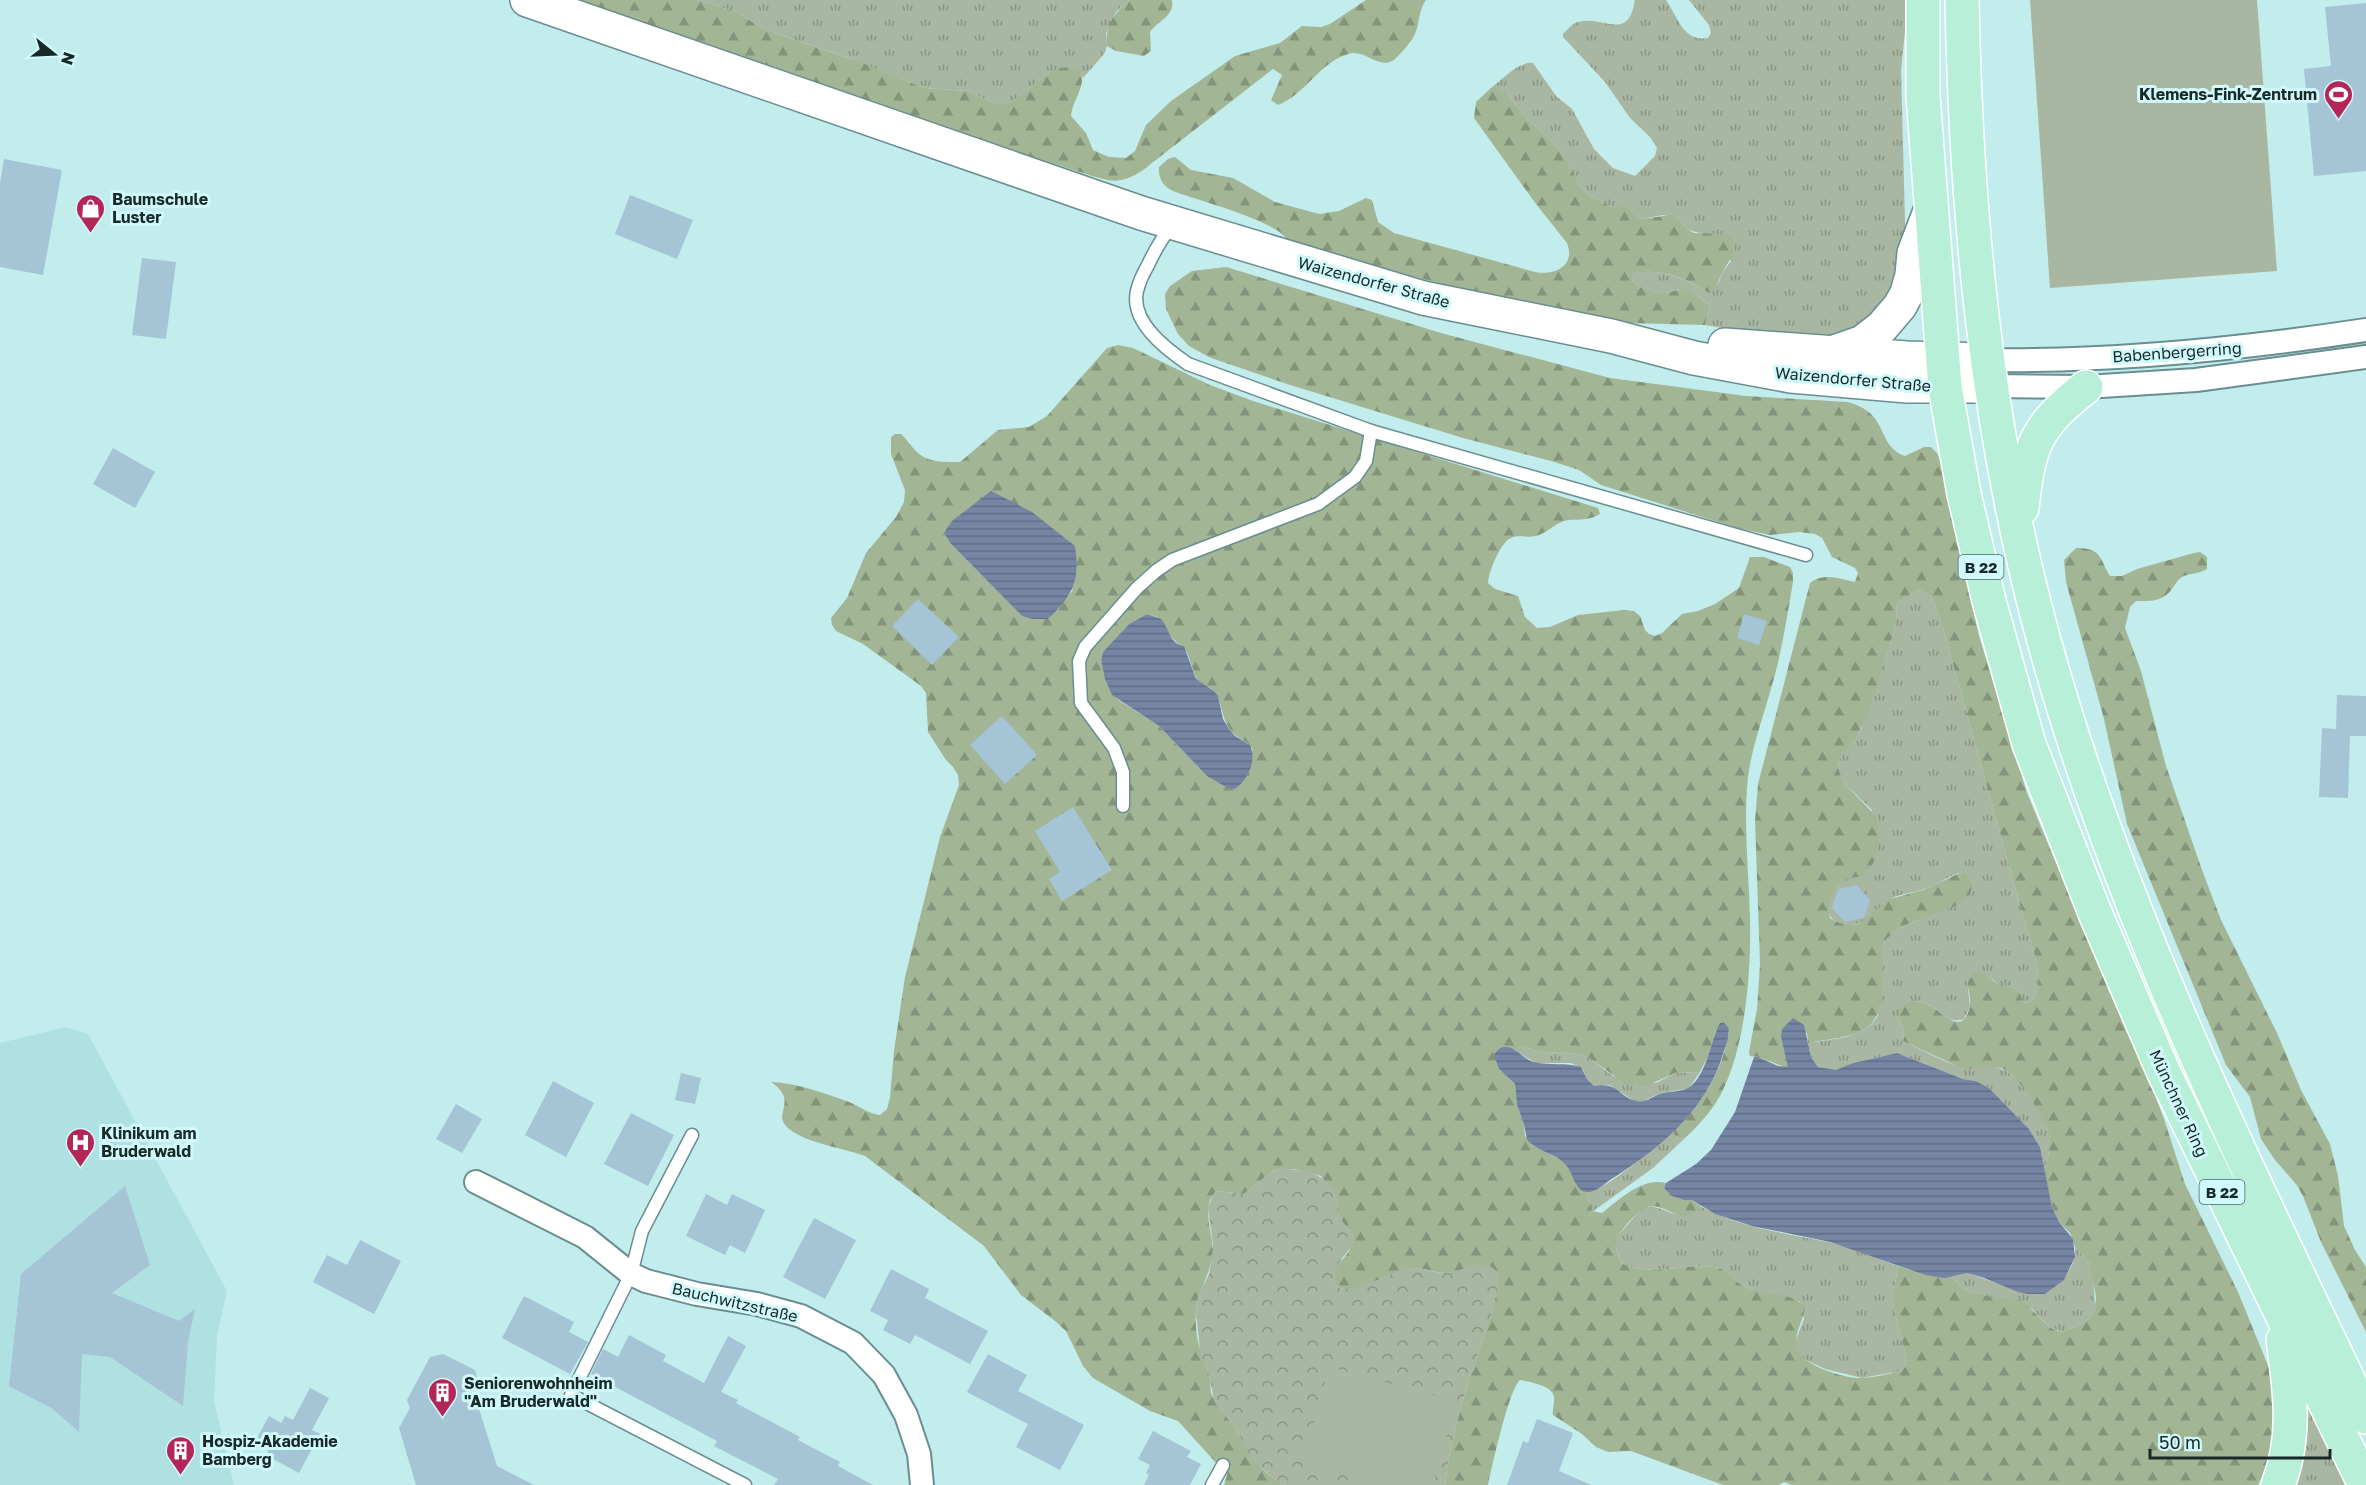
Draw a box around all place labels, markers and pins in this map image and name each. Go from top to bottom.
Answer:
sports icon: Klemens-Fink-Zentrum [2322,78,2354,120]
place label: Klemens-Fink-Zentrum [2139,84,2317,104]
place label: Baumschule Luster [112,189,208,227]
shop icon: Baumschule Luster [75,192,107,234]
place label: Klinikum am Bruderwald [101,1123,196,1161]
hospital icon: Klinikum am Bruderwald [64,1126,96,1168]
place label: Seniorenwohnheim "Am Bruderwald" [464,1373,612,1411]
building icon: Seniorenwohnheim "Am Bruderwald" [427,1376,459,1418]
place label: Hospiz-Akademie Bamberg [202,1431,338,1469]
building icon: Hospiz-Akademie Bamberg [165,1434,197,1476]

